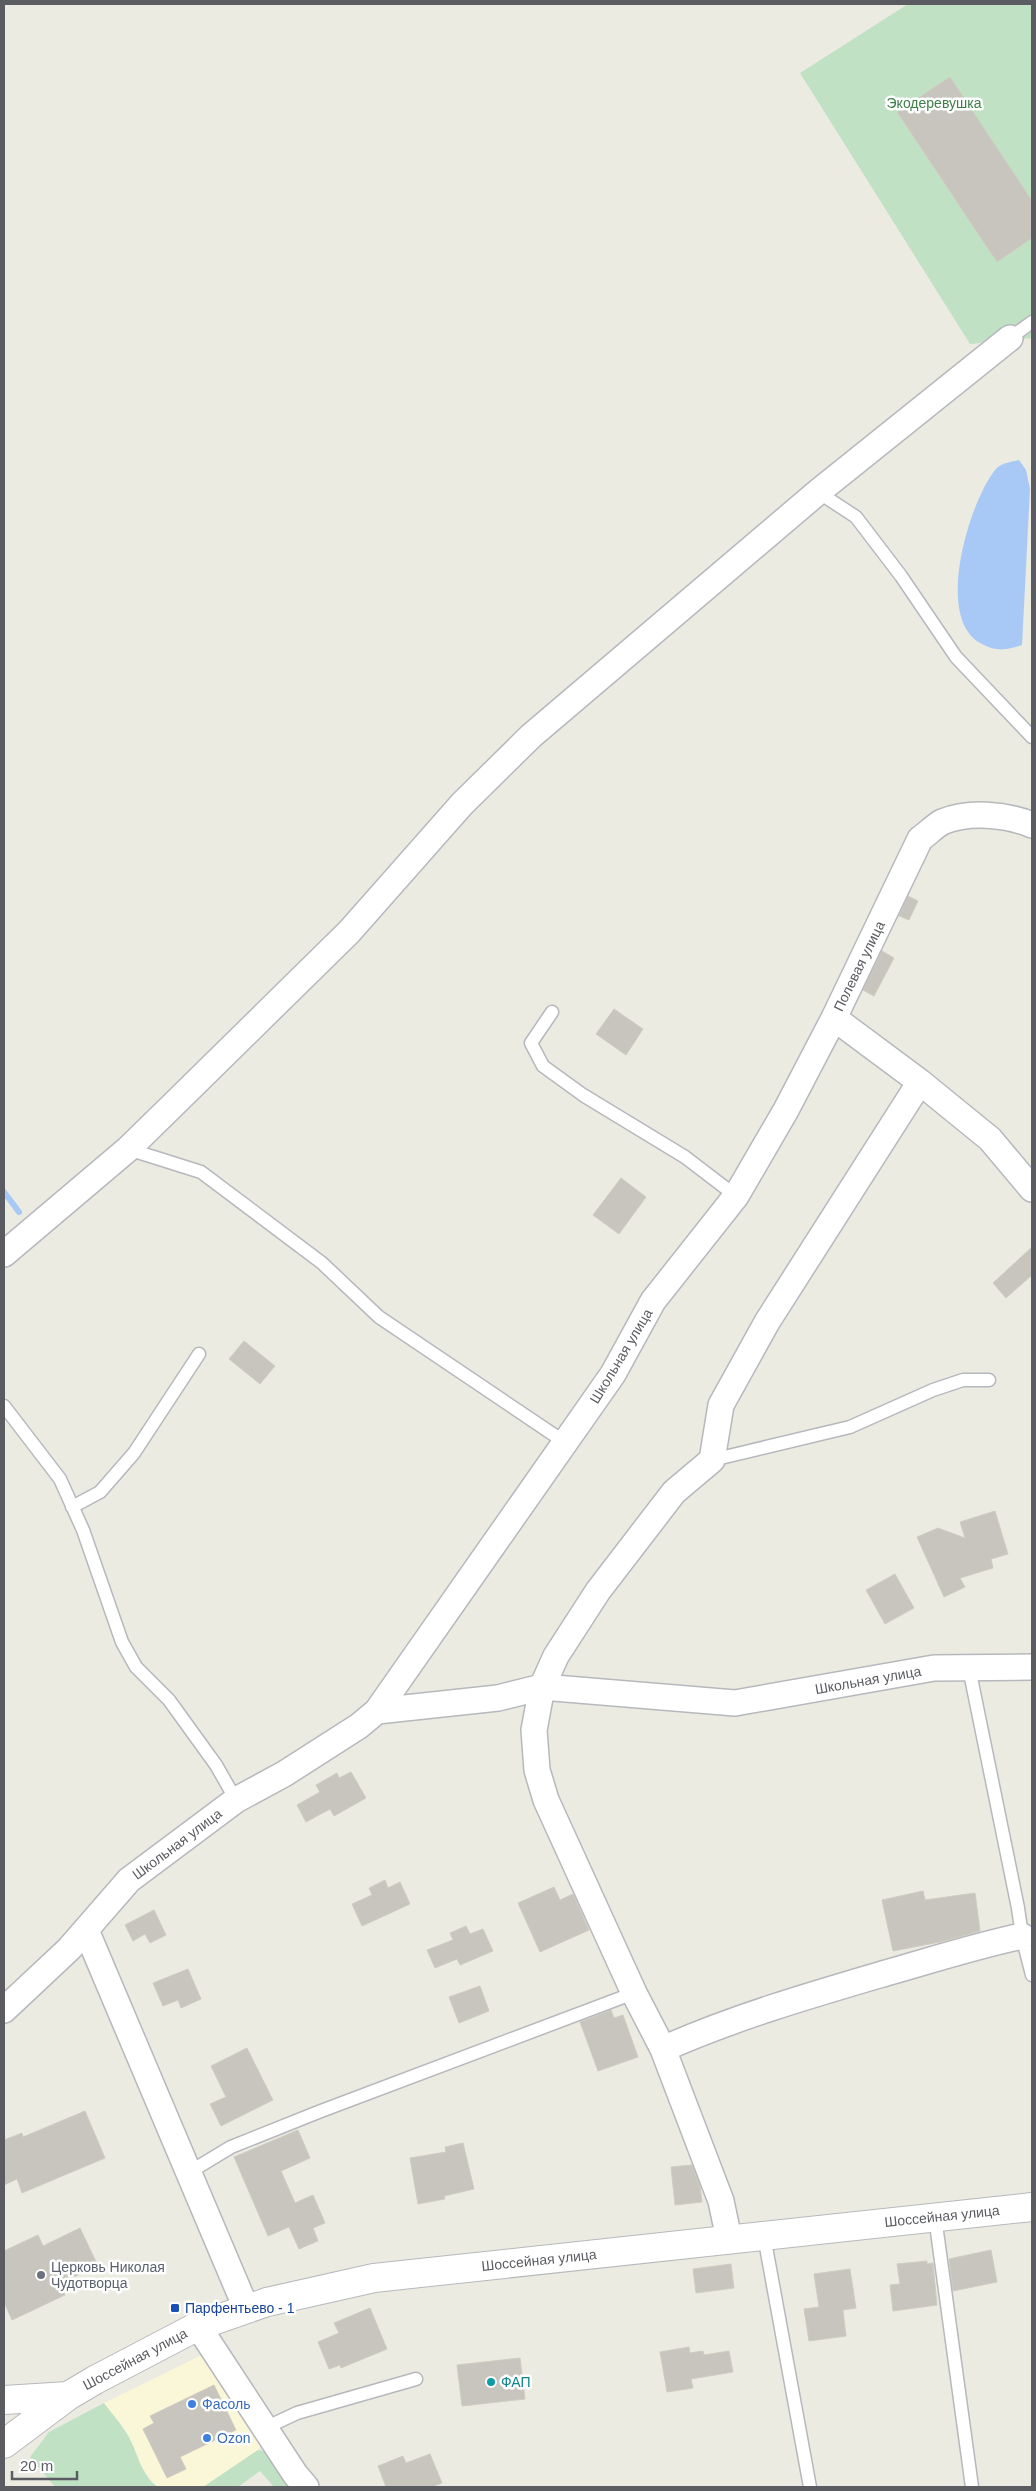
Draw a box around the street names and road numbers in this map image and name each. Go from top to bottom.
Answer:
street label: Полевая улица [830,918,888,1014]
street label: Школьная улица [586,1306,656,1406]
street label: Школьная улица [814,1663,923,1697]
street label: Школьная улица [129,1805,225,1883]
street label: Шоссейная улица [884,2202,1001,2230]
street label: Шоссейная улица [481,2246,598,2274]
street label: Шоссейная улица [80,2325,190,2393]

